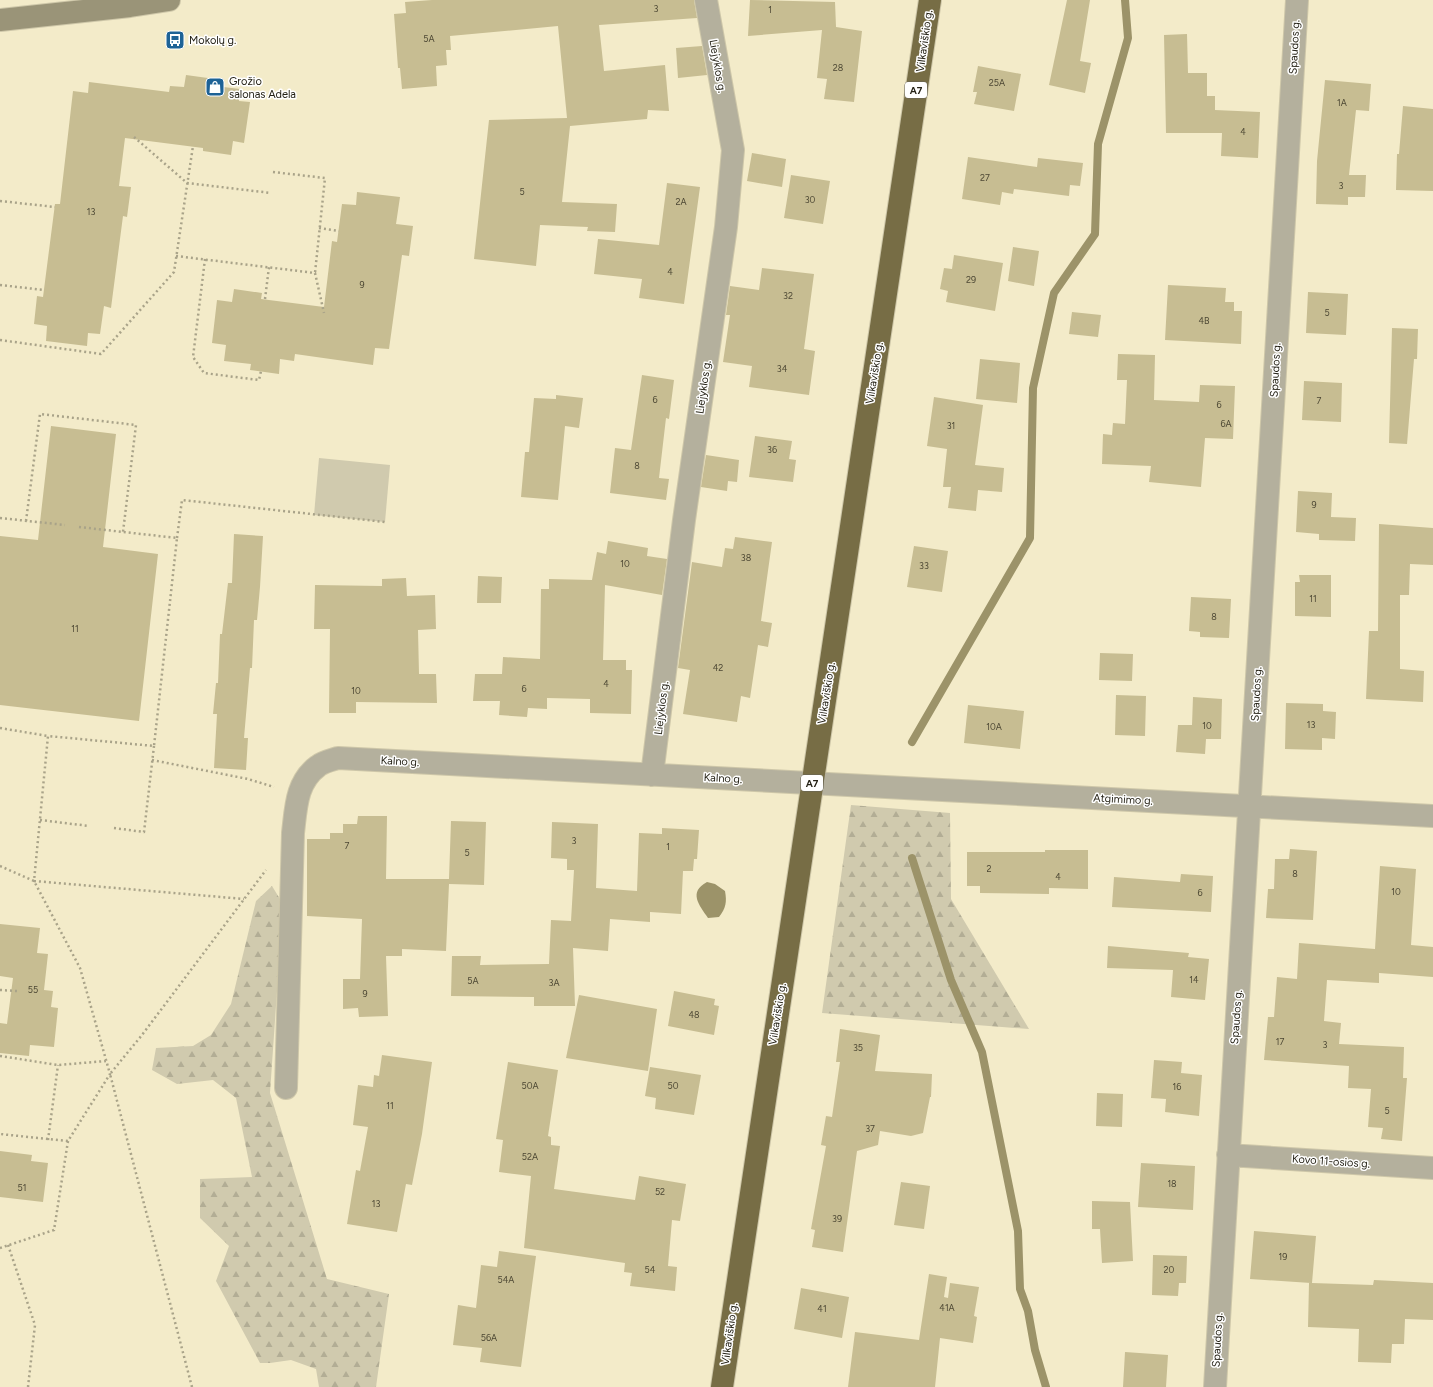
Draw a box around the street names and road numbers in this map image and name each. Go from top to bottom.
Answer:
street label: Vilkaviškio g. [914,9,935,73]
street label: Spaudos g. [1287,20,1302,75]
street label: Liejyklos g. [706,38,729,94]
road number: A7 [905,82,927,98]
street label: Vilkaviškio g. [863,341,886,405]
street label: Spaudos g. [1268,343,1283,398]
street label: Liejyklos g. [693,360,714,415]
street label: Vilkaviškio g. [815,661,838,725]
street label: Spaudos g. [1249,667,1264,722]
street label: Liejyklos g. [652,681,671,736]
street label: Kalno g. [380,754,420,769]
street label: Kalno g. [703,771,743,786]
road number: A7 [801,775,823,791]
street label: Atgimimo g. [1093,791,1153,808]
street label: Vilkaviškio g. [766,982,789,1046]
street label: Spaudos g. [1228,989,1245,1045]
street label: Kovo 11-osios g. [1291,1152,1370,1171]
street label: Vilkaviškio g. [719,1302,740,1366]
street label: Spaudos g. [1210,1313,1225,1368]

